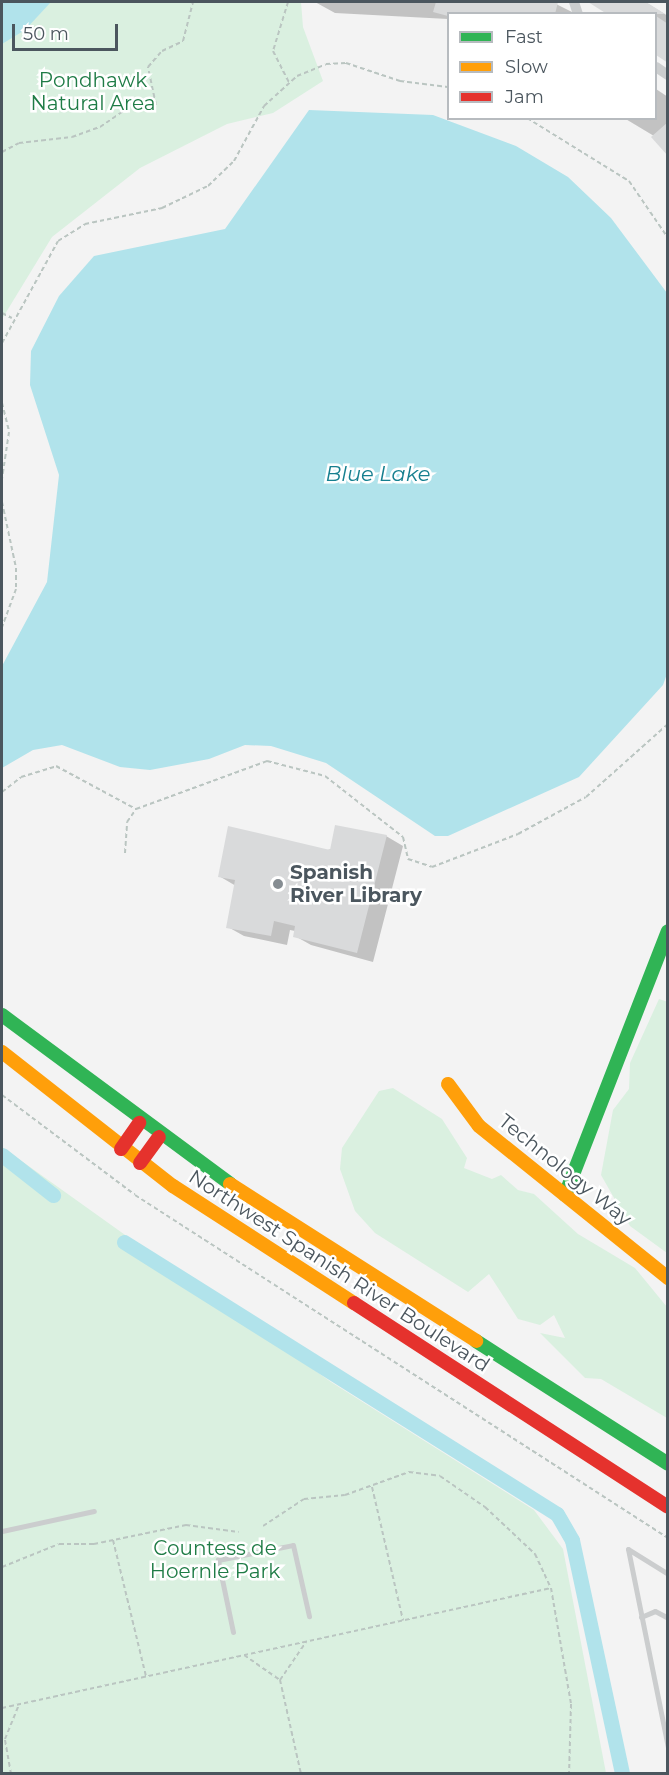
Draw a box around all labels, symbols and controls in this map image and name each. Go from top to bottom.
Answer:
scale bar [15,12,122,50]
legend [447,12,657,120]
text: 50 m [23,23,69,45]
text: Fast [505,26,543,48]
text: Slow [505,56,548,78]
park label: Pondhawk Natural Area [31,68,155,115]
text: Jam [505,86,544,108]
water label: Blue Lake [326,461,430,487]
place label: Spanish River Library [290,861,422,908]
marker: Spanish River Library [271,877,285,891]
street label: Technology Way [494,1109,636,1231]
street label: Northwest Spanish River Boulevard [184,1165,494,1377]
park label: Countess de Hoernle Park [150,1536,280,1583]

